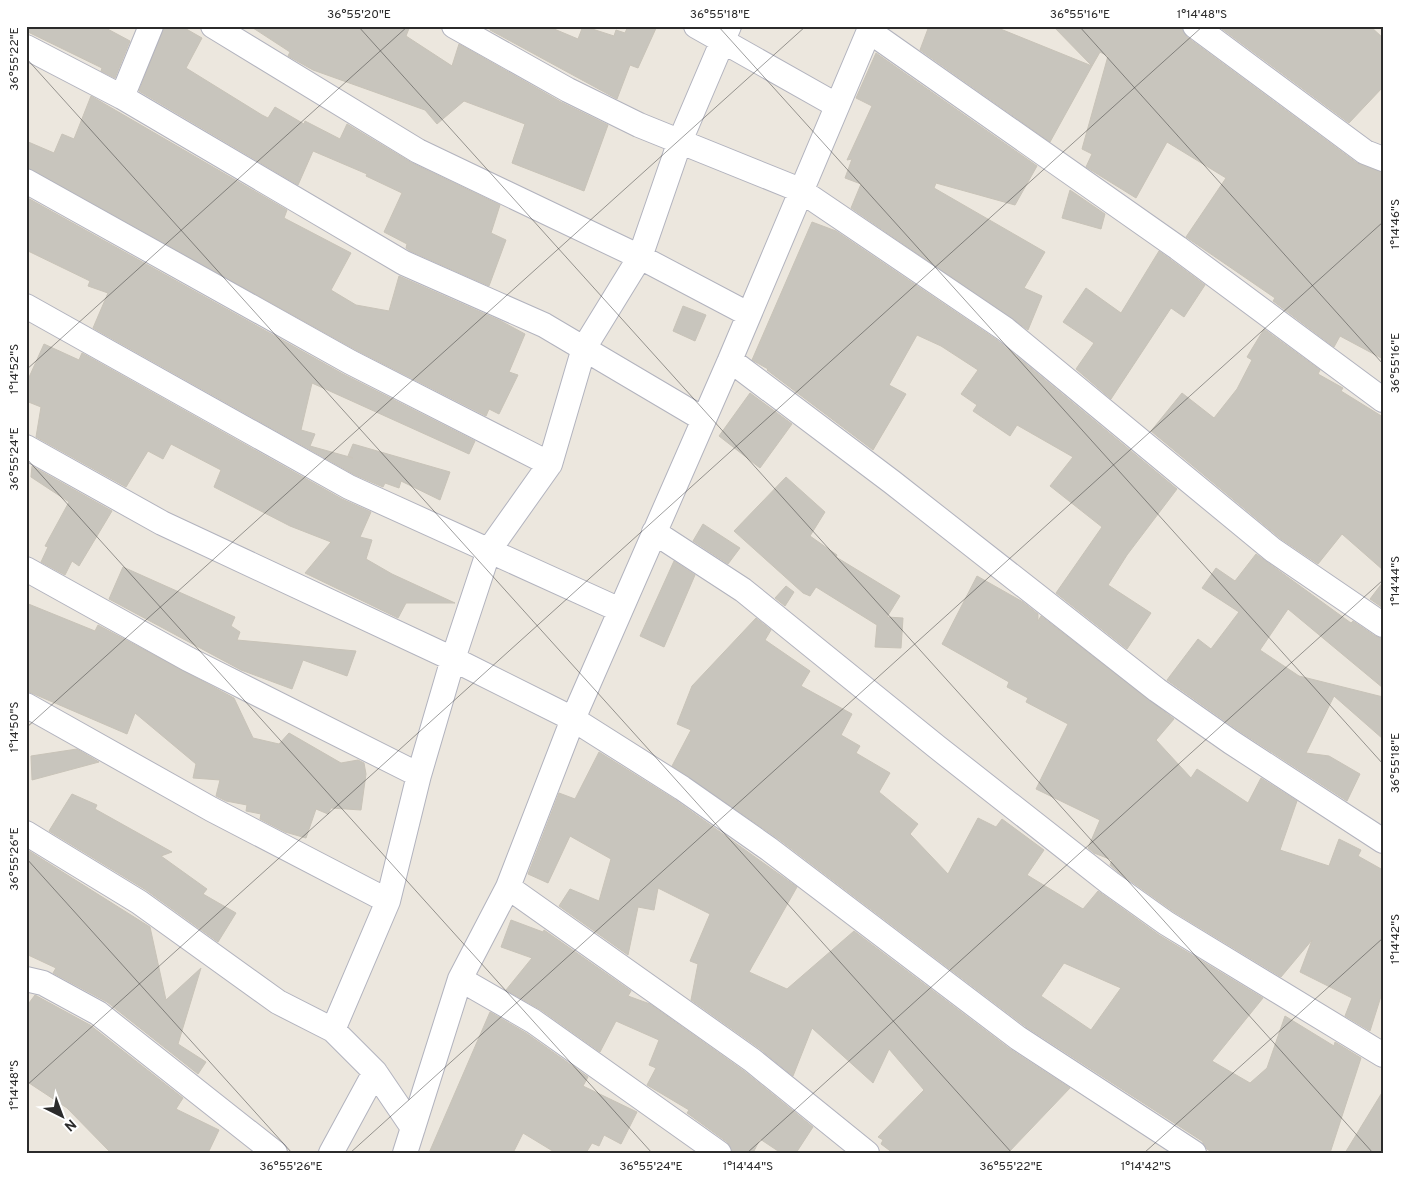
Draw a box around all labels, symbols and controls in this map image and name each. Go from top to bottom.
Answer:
text: 36°55'20"E [327,7,391,23]
text: 36°55'18"E [690,7,750,23]
text: 36°55'16"E [1050,7,1110,23]
text: 1°14'48"S [1177,7,1227,23]
text: 36°55'22"E [7,27,23,91]
text: 1°14'46"S [1388,199,1404,249]
text: 36°55'16"E [1388,333,1404,393]
text: 1°14'52"S [7,344,23,394]
text: 36°55'24"E [7,427,23,491]
text: 1°14'44"S [1388,556,1404,606]
text: 1°14'50"S [7,702,23,752]
text: 36°55'18"E [1388,733,1404,793]
text: 36°55'26"E [7,827,23,891]
text: 1°14'42"S [1388,914,1404,964]
text: 1°14'48"S [7,1060,23,1110]
north arrow [38,1092,88,1142]
text: N [60,1115,79,1134]
text: 36°55'26"E [259,1159,323,1175]
text: 36°55'24"E [619,1159,683,1175]
text: 1°14'44"S [723,1159,773,1175]
text: 36°55'22"E [979,1159,1043,1175]
text: 1°14'42"S [1121,1159,1171,1175]

